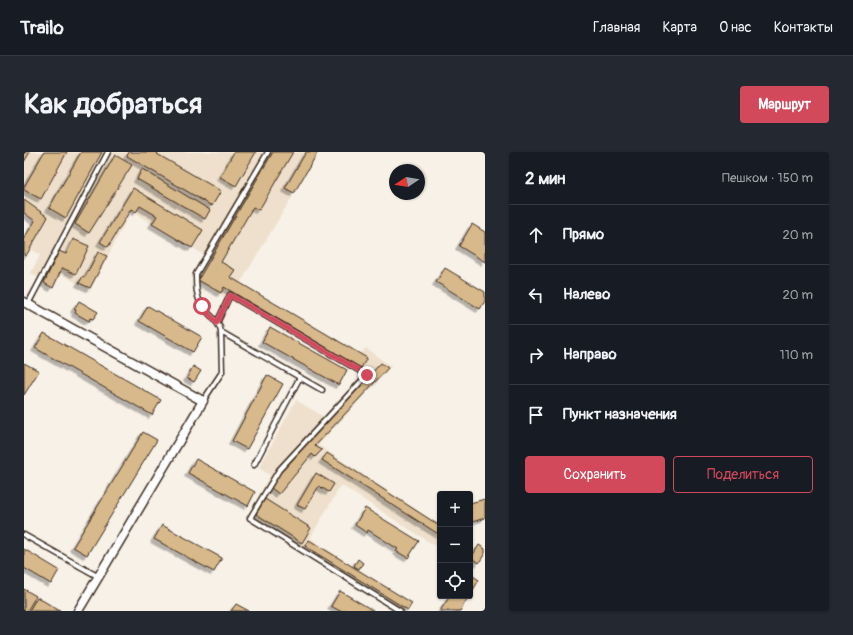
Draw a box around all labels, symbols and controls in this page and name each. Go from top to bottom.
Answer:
text: Trailo [20,16,64,40]
text: Главная [593,19,640,36]
text: Карта [662,19,697,36]
text: О нас [719,19,752,36]
text: Контакты [774,19,833,36]
button: Маршрут [740,86,829,123]
text: Как добраться [24,87,202,122]
north arrow [389,164,425,200]
text: 2 мин [525,168,565,189]
text: Пешком · 150 m [722,170,813,186]
icon: ahead [525,224,547,246]
text: Прямо [563,225,604,244]
text: 20 m [782,227,813,243]
icon: left [525,284,547,306]
text: Налево [563,285,610,304]
text: 20 m [782,287,813,303]
route start [193,297,211,315]
icon: right [525,344,547,366]
text: Направо [563,345,617,364]
text: 110 m [780,347,813,363]
route end [358,366,376,384]
icon: arrive [525,404,547,426]
text: Пункт назначения [563,405,677,424]
button: Сохранить [525,456,665,493]
button: Поделиться [673,456,813,493]
map controls [437,491,473,599]
button: + [437,491,473,527]
button: − [437,527,473,563]
button: locate [437,563,473,599]

